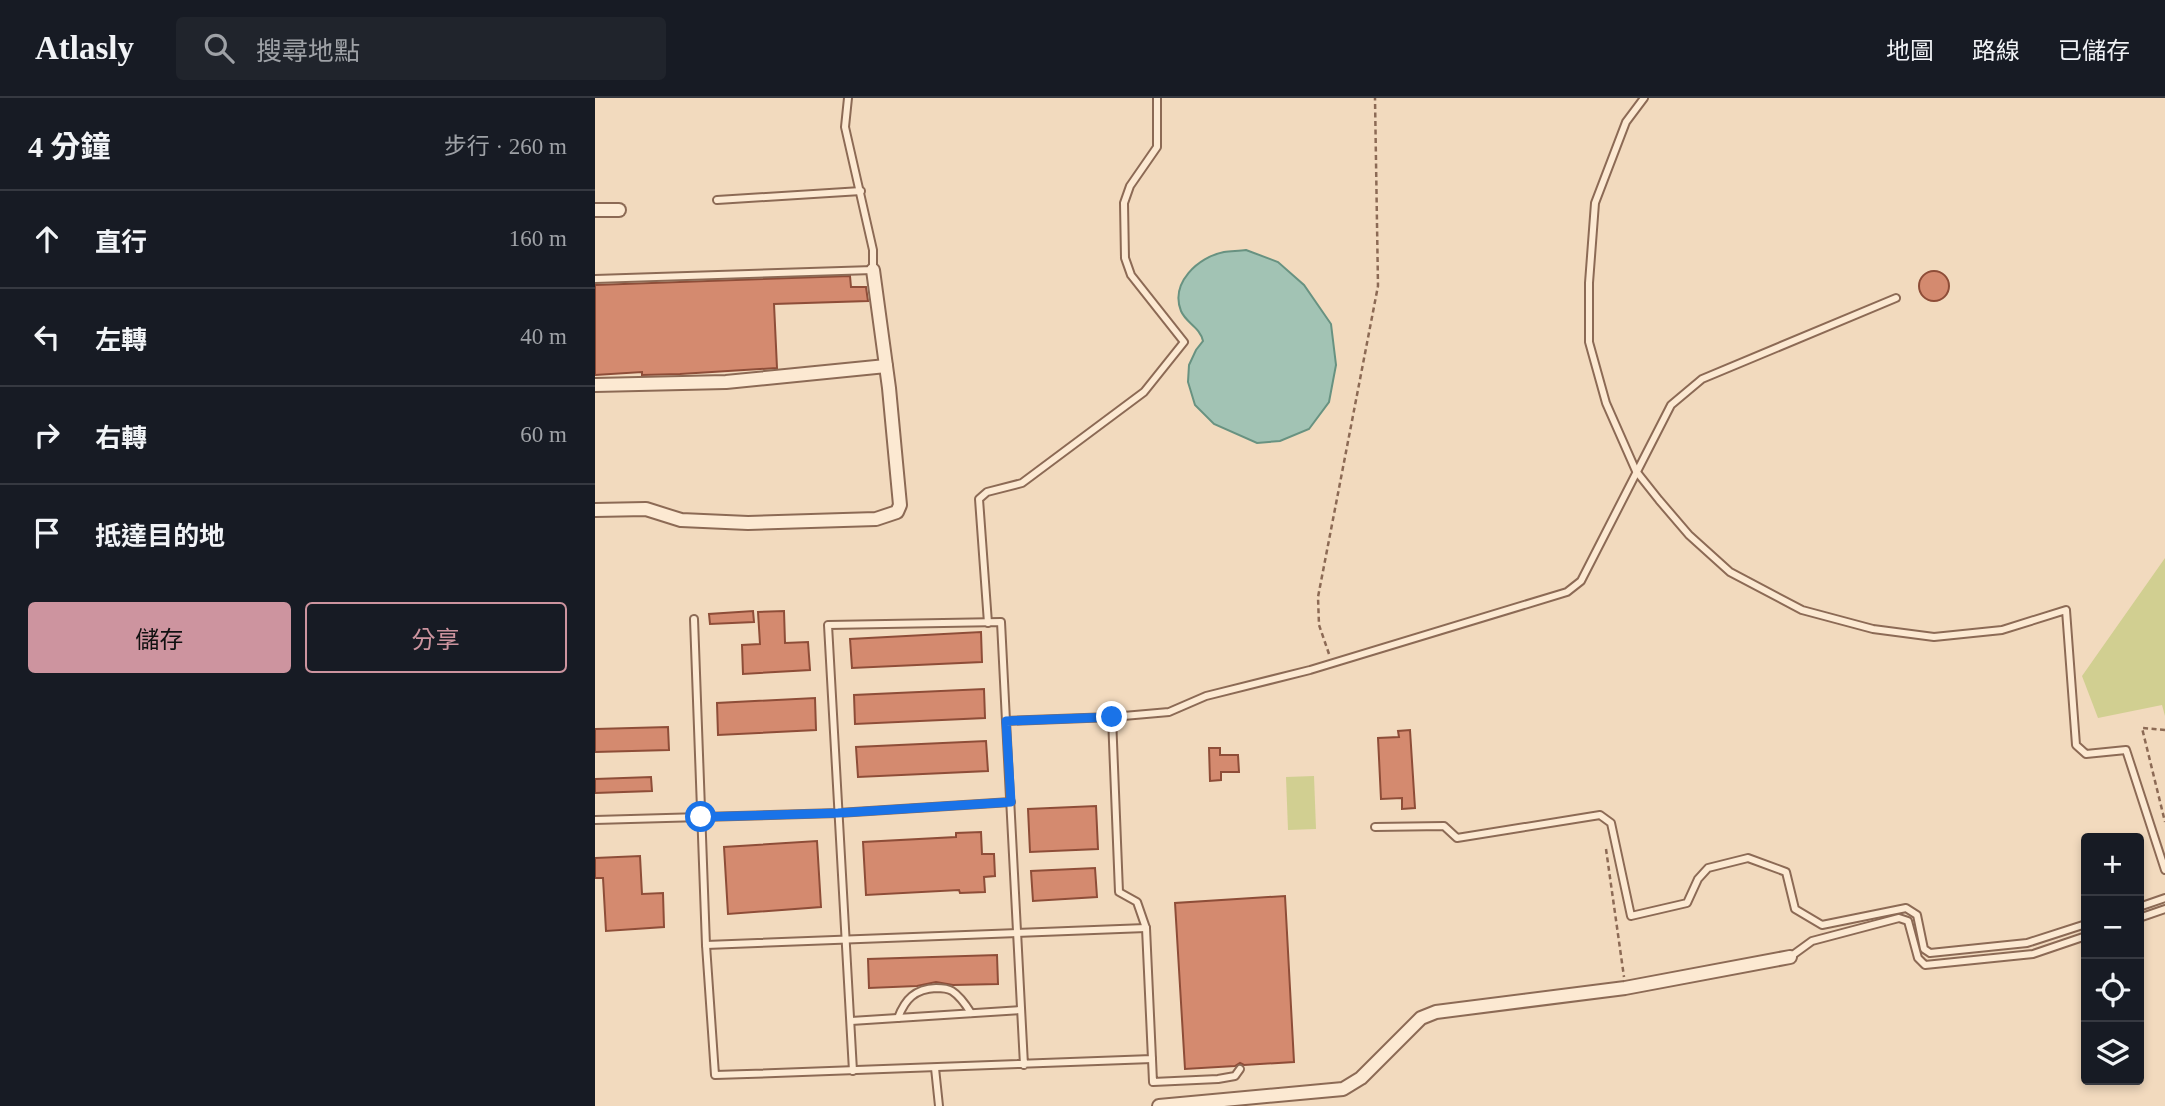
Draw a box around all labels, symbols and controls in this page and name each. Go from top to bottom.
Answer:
search box [176,17,666,80]
icon: search [200,29,238,67]
text: Atlasly [35,30,134,66]
text: 搜尋地點 [256,37,360,66]
text: 地圖 [1886,38,1934,64]
text: 路線 [1972,38,2020,64]
text: 已儲存 [2058,38,2130,64]
text: 4 分鐘 [28,130,111,163]
text: 步行 · 260 m [444,134,567,159]
icon: ahead [28,220,66,258]
text: 160 m [509,226,567,251]
text: 直行 [95,228,147,257]
icon: left [28,318,66,356]
text: 40 m [520,324,567,349]
text: 左轉 [95,326,147,355]
icon: right [28,416,66,454]
text: 60 m [520,422,567,447]
text: 右轉 [95,424,147,453]
icon: arrive [28,514,66,552]
text: 抵達目的地 [95,522,225,551]
button: 儲存 [28,602,291,673]
button: 分享 [305,602,567,673]
route end [1096,701,1127,732]
route start [685,801,716,832]
map controls [2081,833,2144,1085]
button: + [2081,833,2144,896]
button: − [2081,896,2144,959]
button: locate [2081,959,2144,1022]
button: layers [2081,1022,2144,1085]

